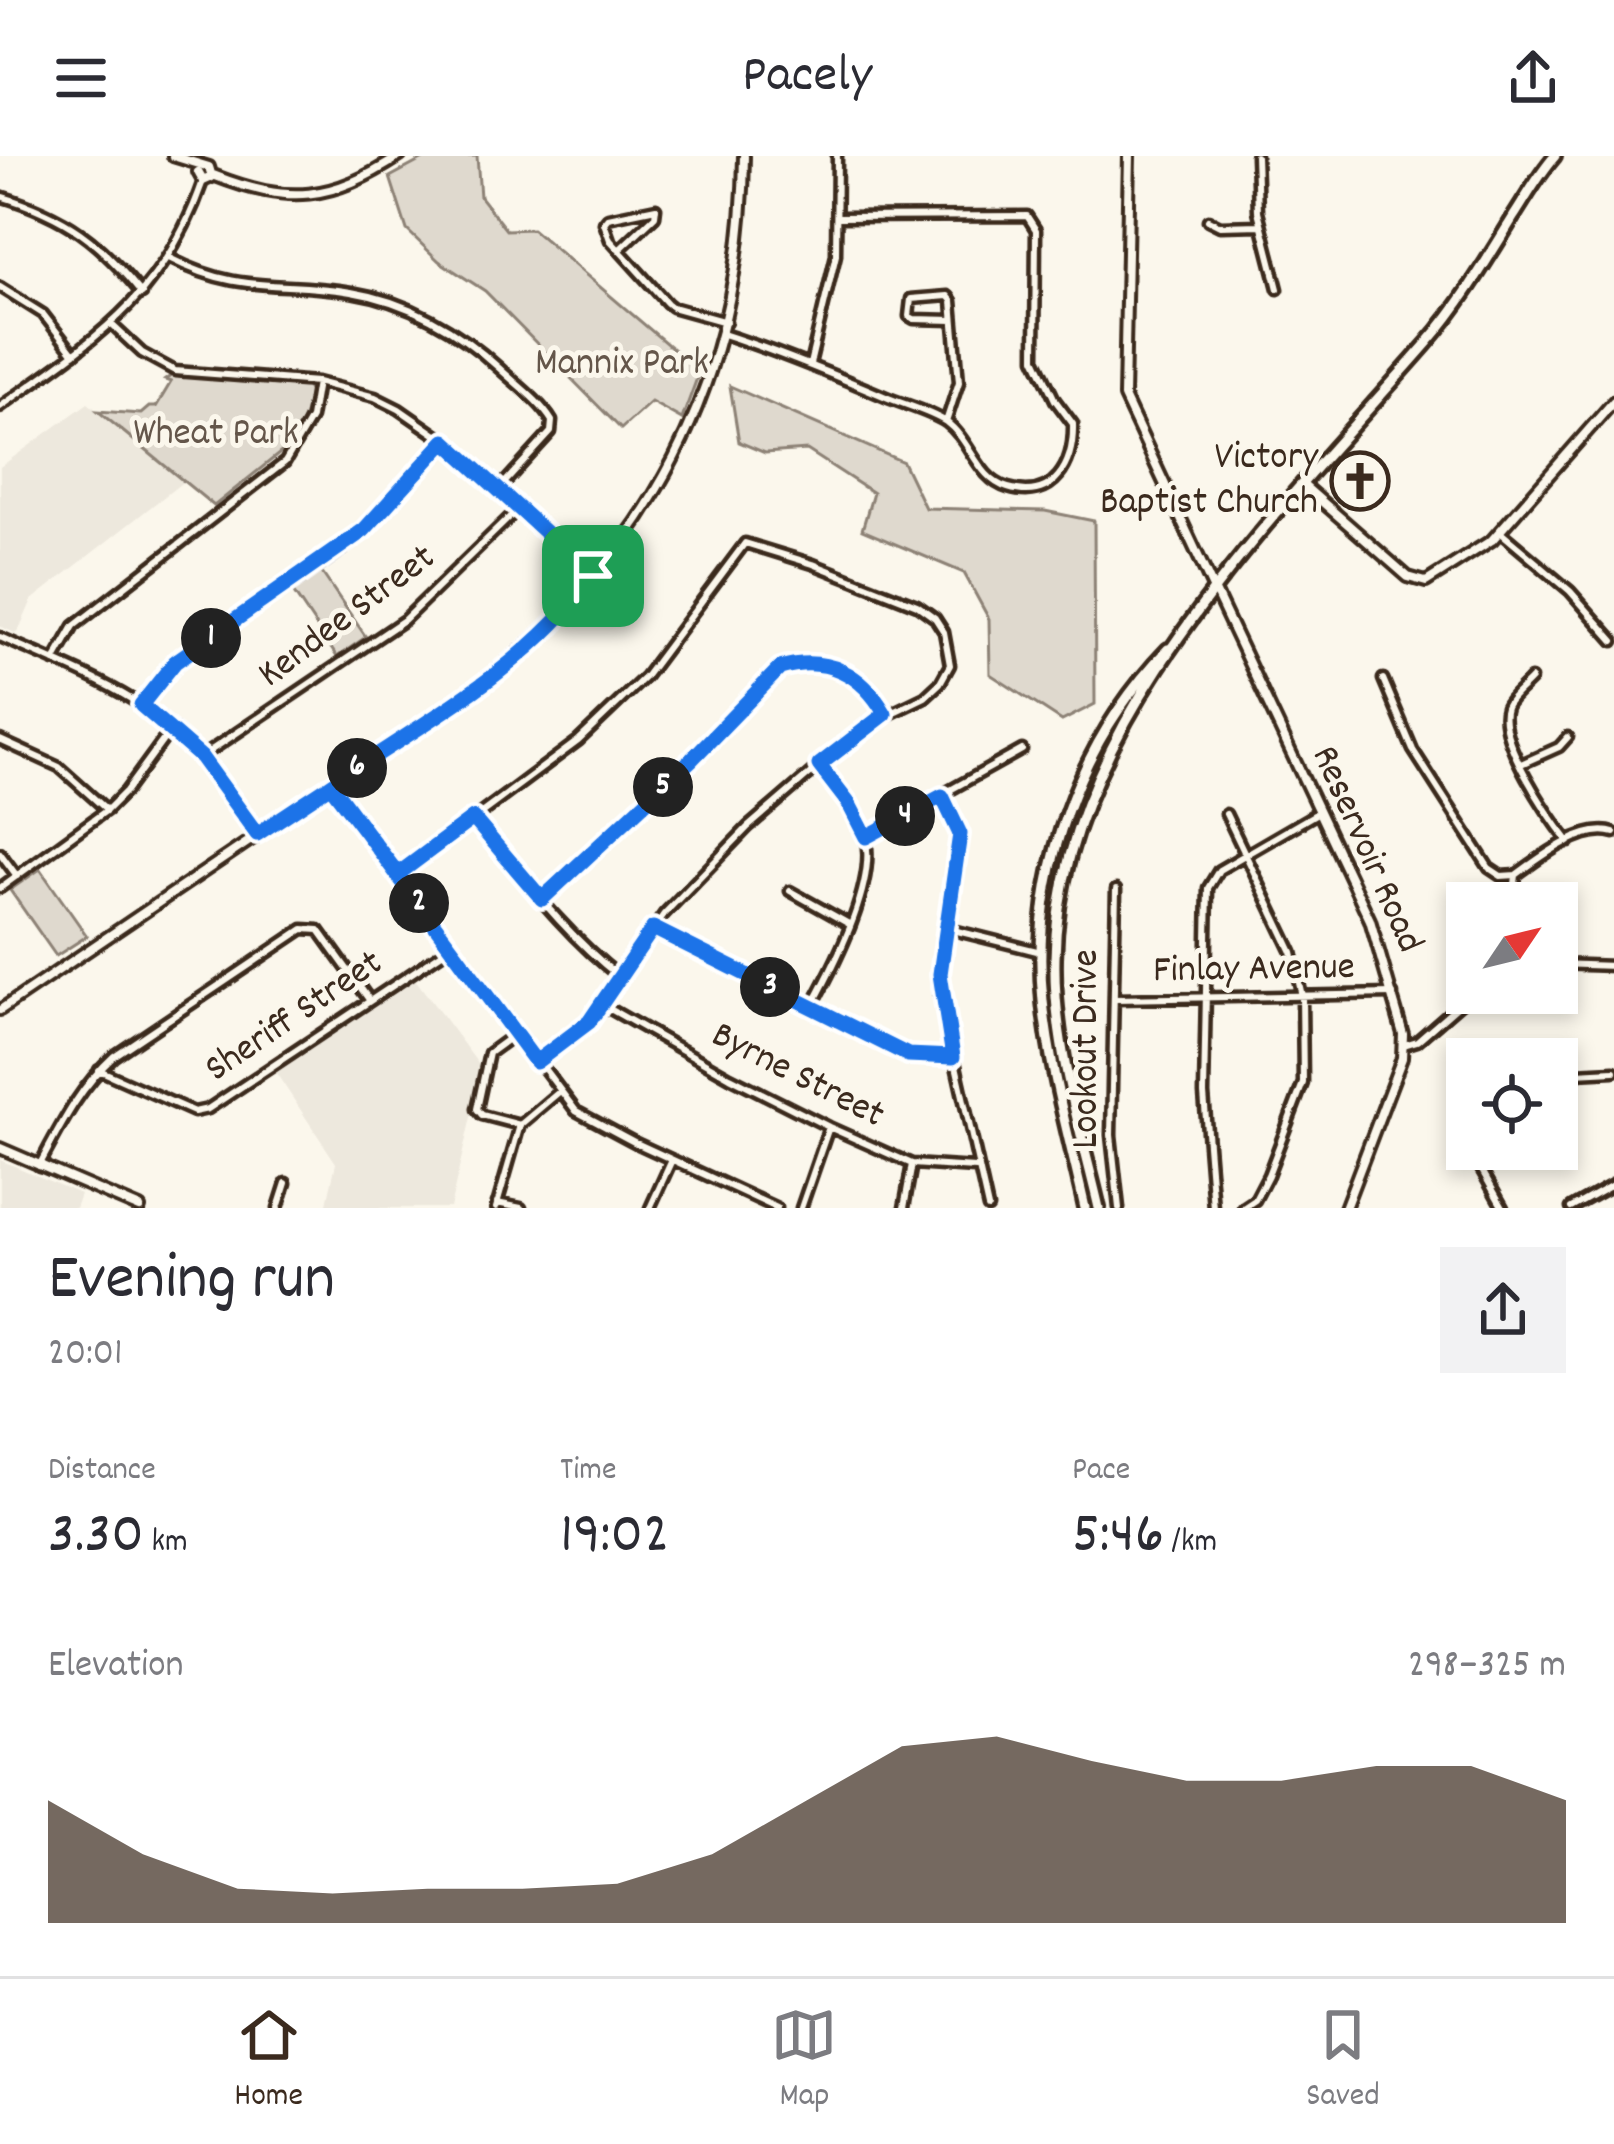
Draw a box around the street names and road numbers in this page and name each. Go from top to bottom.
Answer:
street label: Kendee Street [248,533,448,703]
street label: Reservoir Road [1295,738,1435,962]
street label: Sheriff Street [195,938,395,1098]
street label: Finlay Avenue [1153,942,1355,1000]
street label: Lookout Drive [1061,949,1116,1149]
street label: Byrne Street [701,1010,893,1144]

